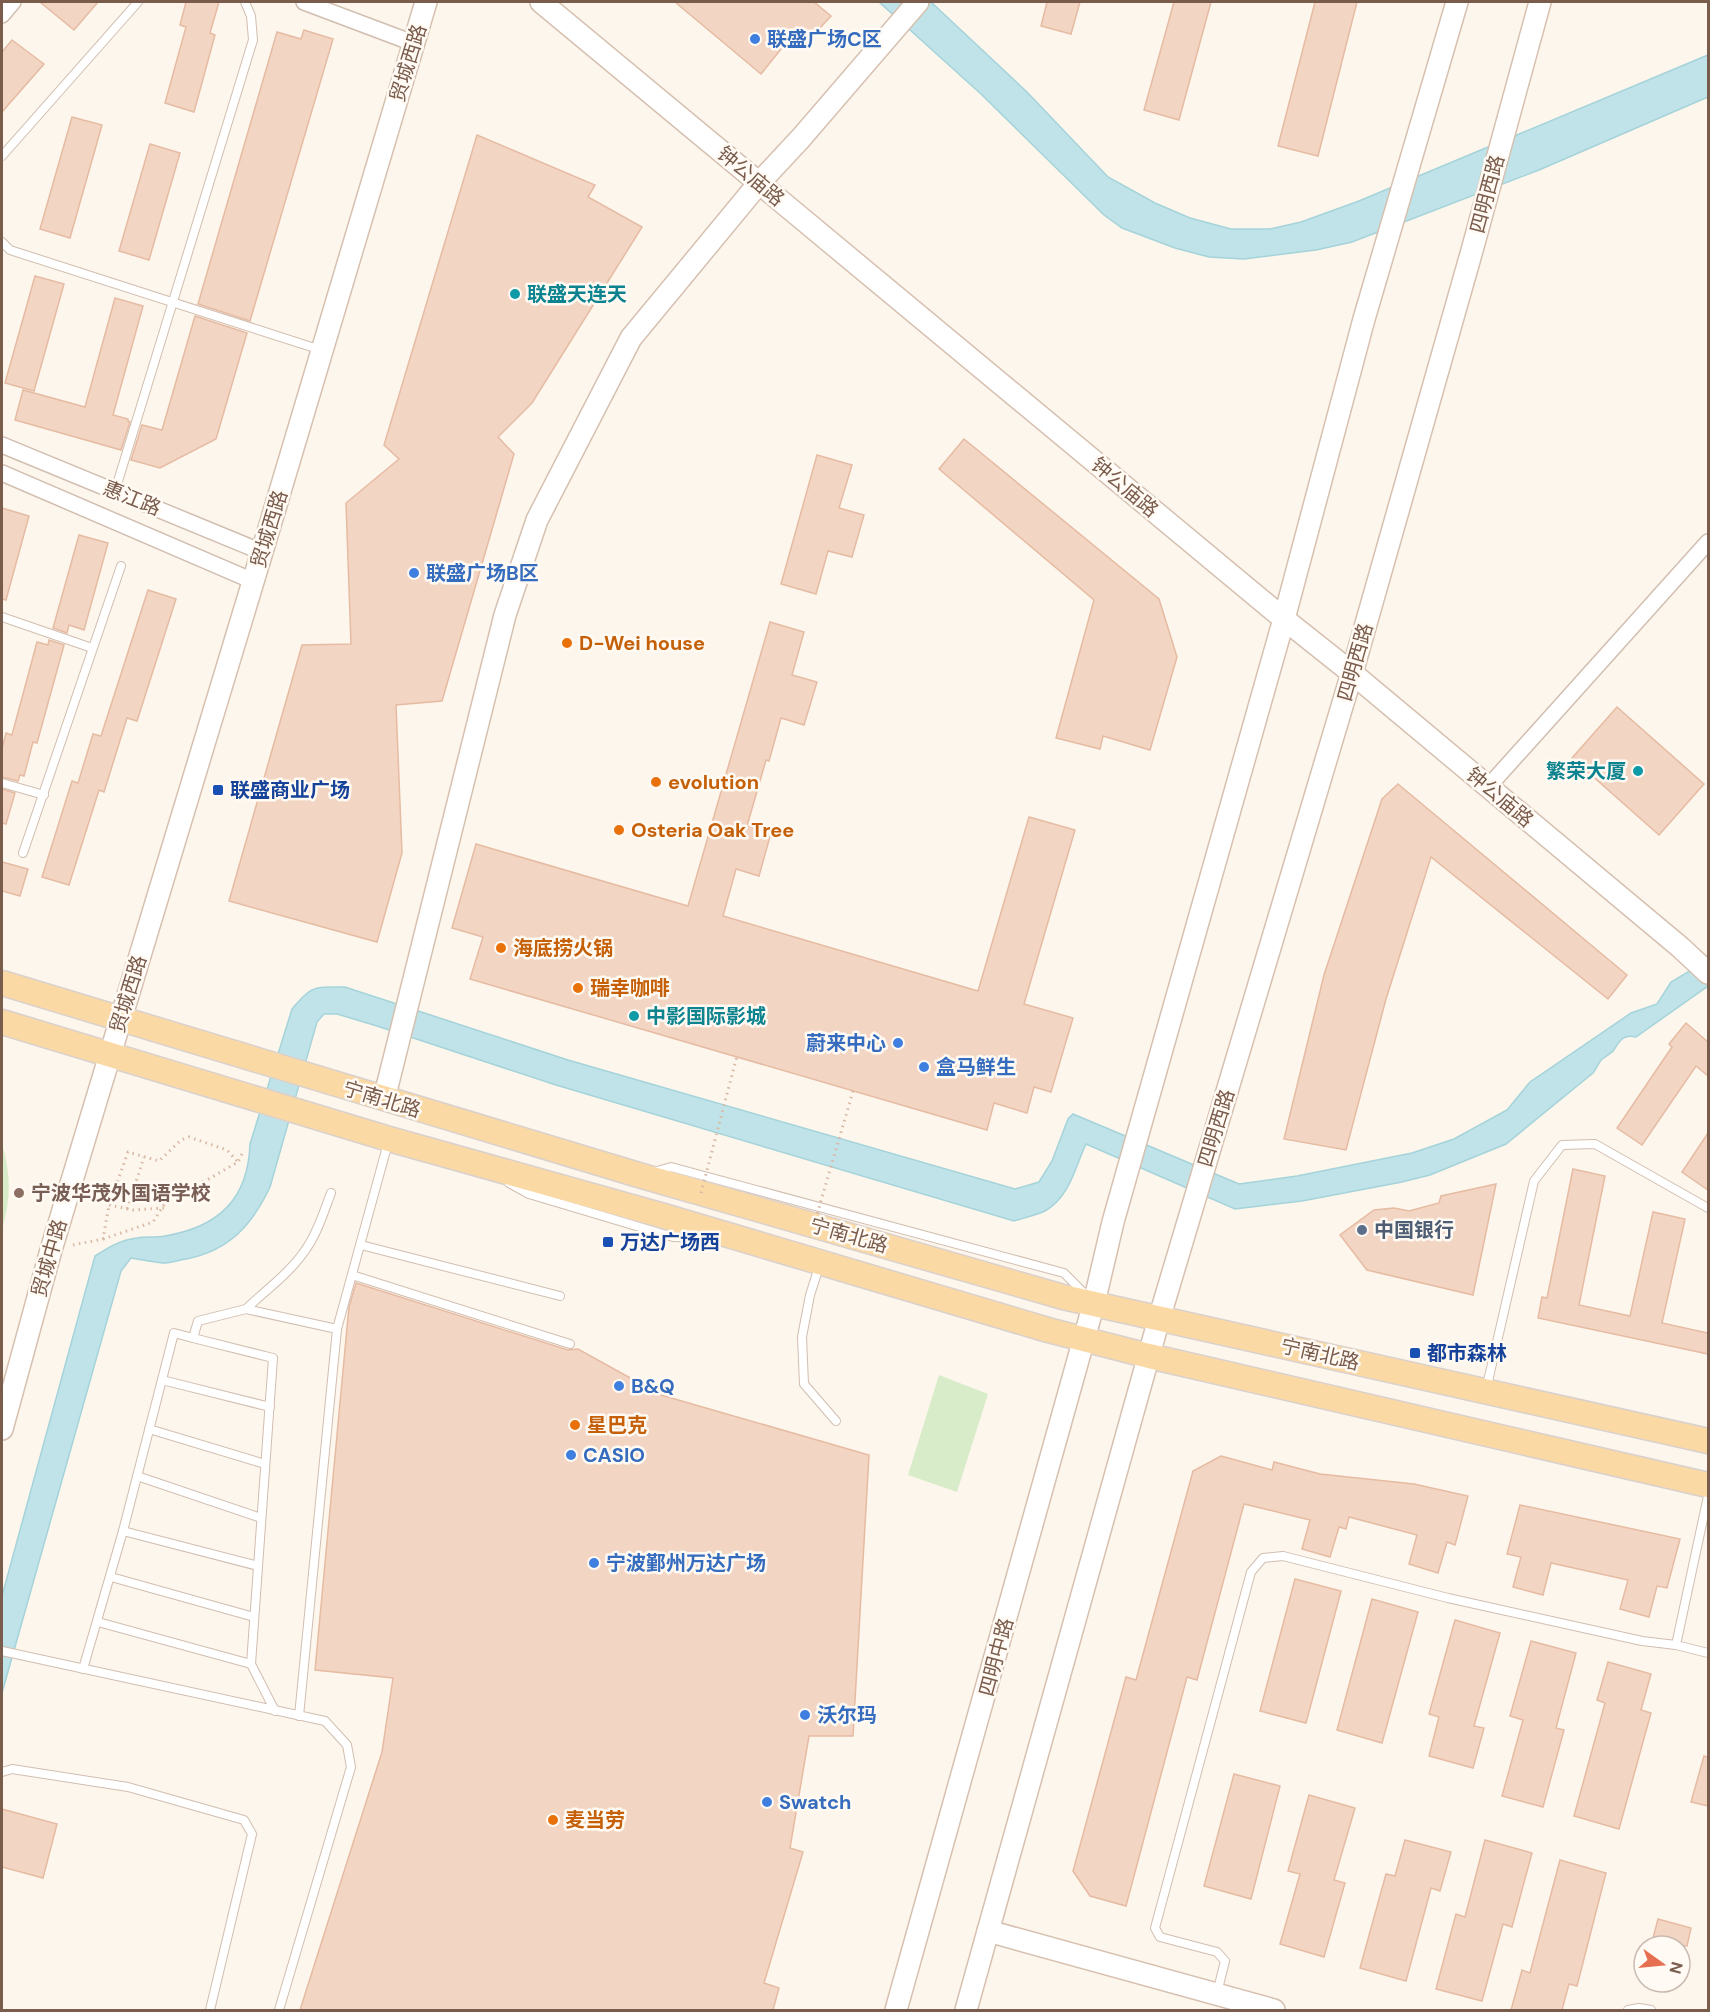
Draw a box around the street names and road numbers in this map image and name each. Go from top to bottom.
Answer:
street label: 贸城西路 [384,21,432,105]
street label: 钟公庙路 [712,140,790,212]
street label: 四明西路 [1464,152,1510,236]
street label: 钟公庙路 [1086,451,1164,523]
street label: 惠江路 [99,475,165,521]
street label: 贸城西路 [245,487,293,571]
street label: 四明西路 [1331,620,1379,704]
street label: 钟公庙路 [1461,761,1539,833]
street label: 贸城西路 [104,952,152,1036]
street label: 宁南北路 [340,1075,424,1123]
street label: 四明西路 [1192,1086,1240,1170]
street label: 宁南北路 [807,1211,891,1259]
street label: 贸城中路 [25,1216,73,1300]
street label: 宁南北路 [1278,1332,1362,1376]
street label: 四明中路 [973,1615,1019,1699]

